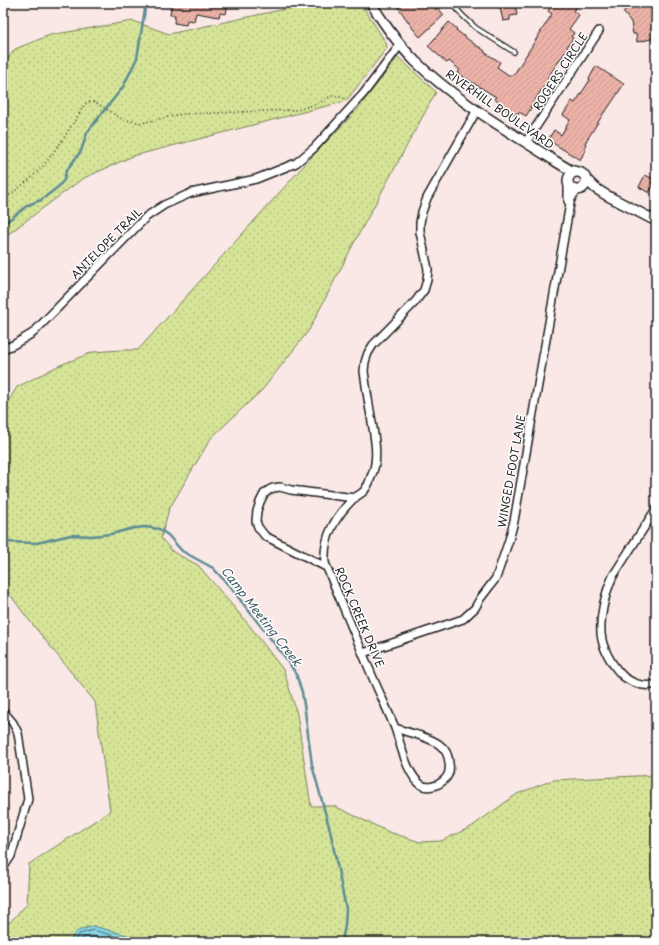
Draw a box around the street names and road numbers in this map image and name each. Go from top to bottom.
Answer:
street label: ROGERS CIRCLE [528,29,592,113]
street label: RIVERHILL BOULEVARD [442,65,558,153]
street label: ANTELOPE TRAIL [66,203,146,283]
street label: WINGED FOOT LANE [493,413,529,529]
street label: ROCK CREEK DRIVE [331,564,389,670]

